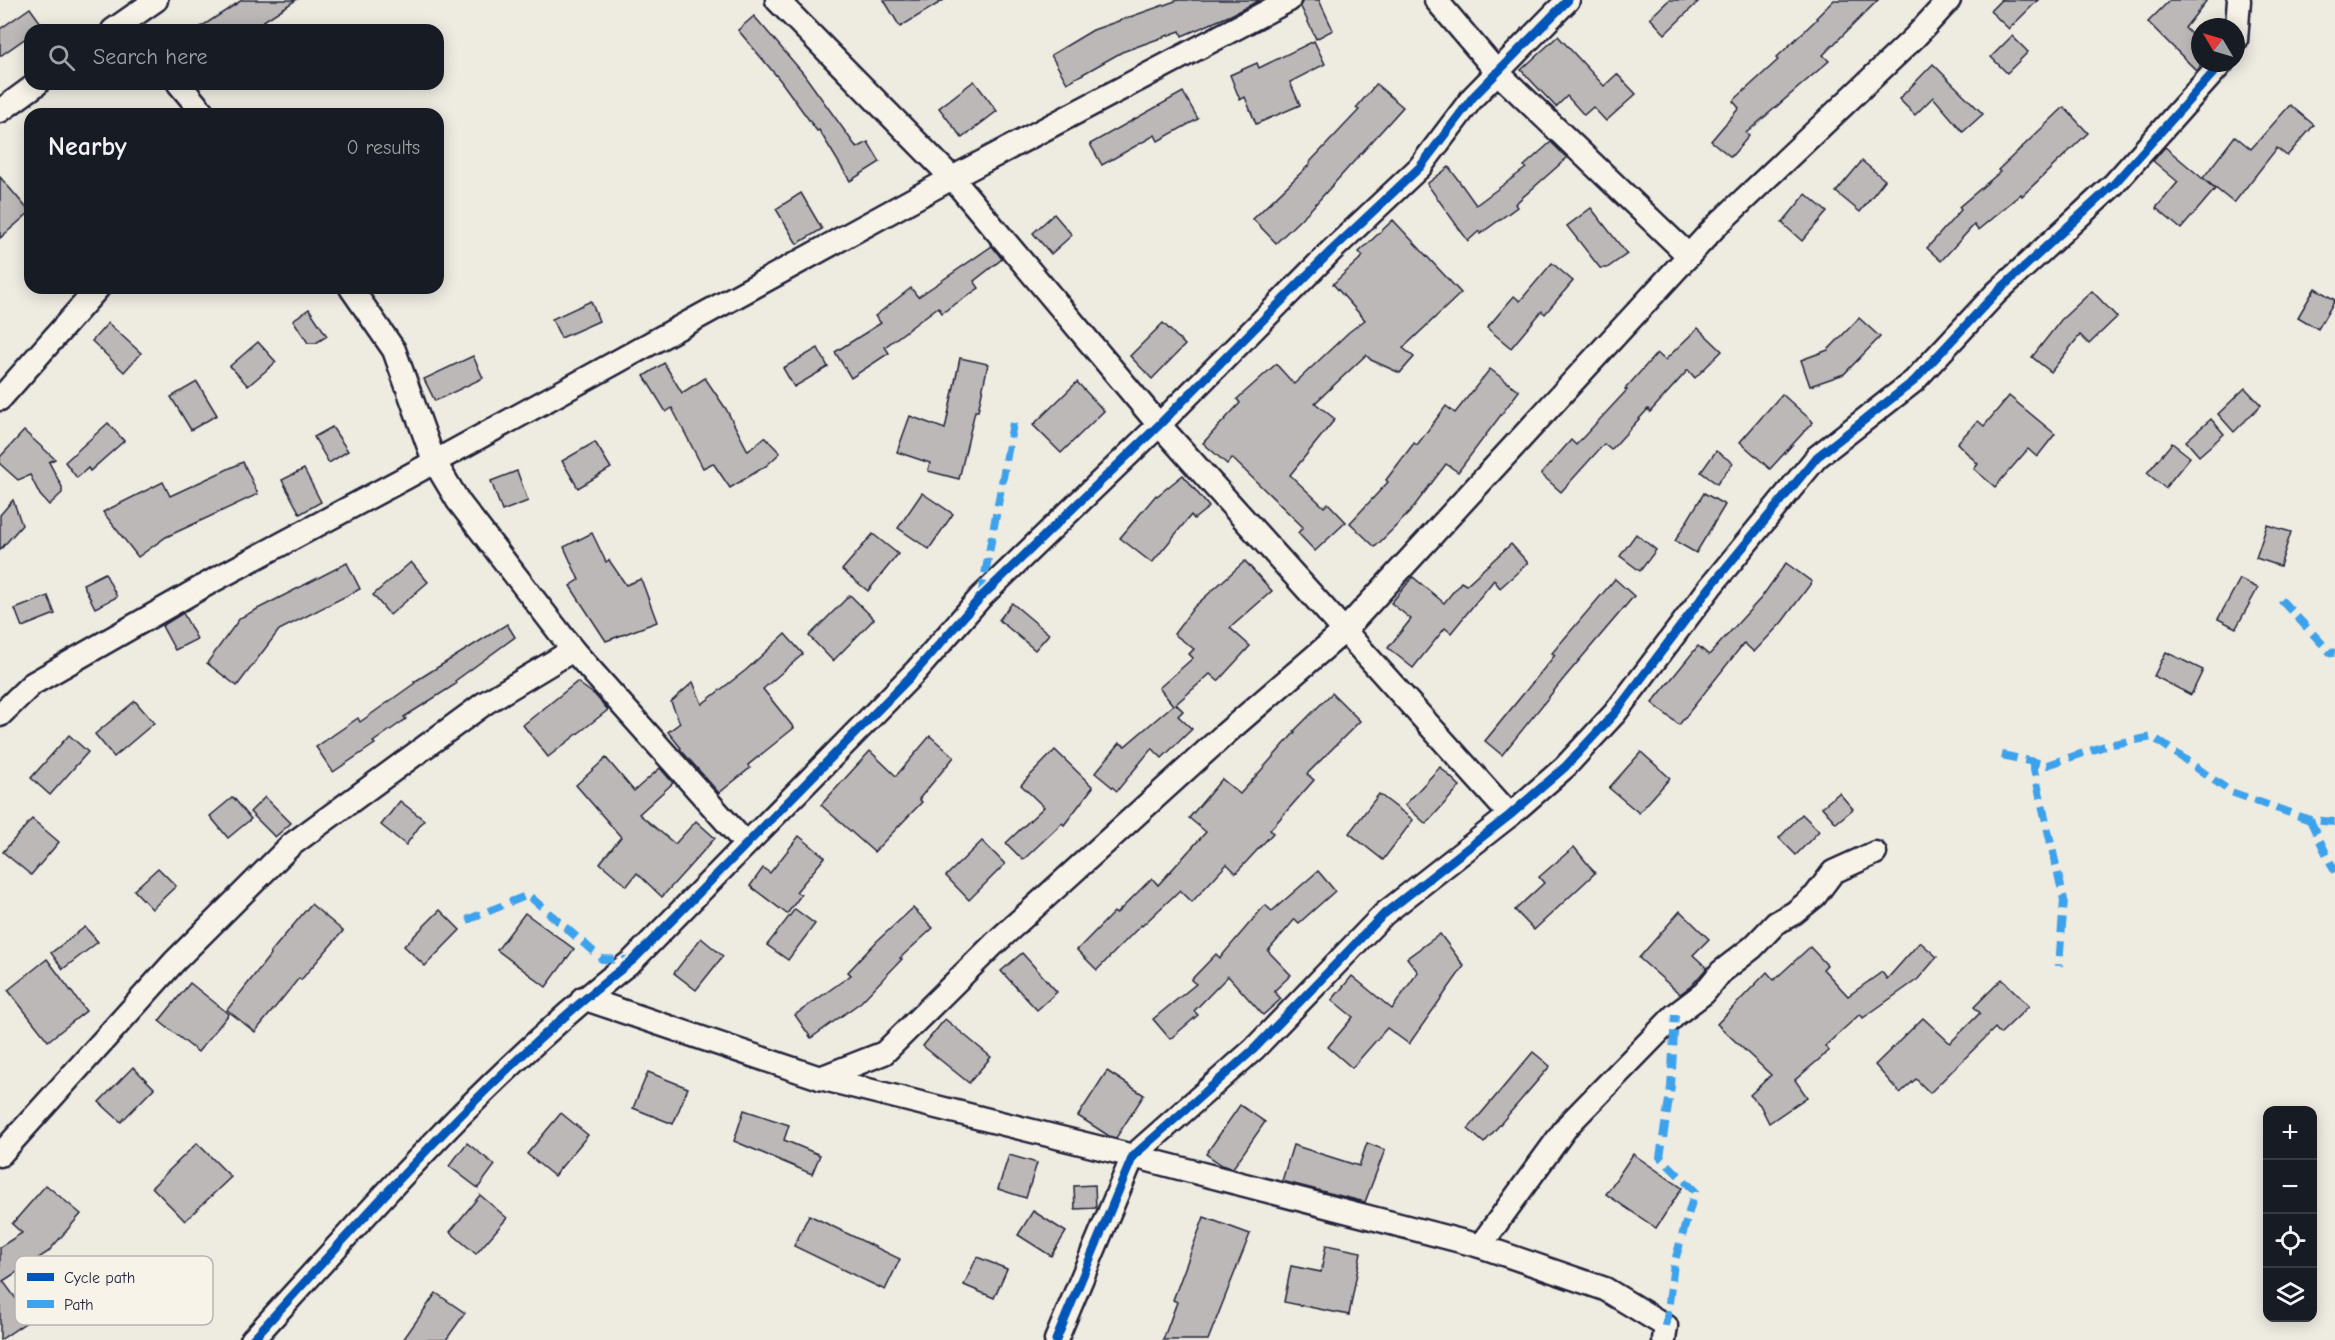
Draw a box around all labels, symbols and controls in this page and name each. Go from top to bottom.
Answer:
north arrow [2191,18,2245,72]
search box [24,24,444,90]
icon: search [45,41,78,74]
text: Search here [93,44,208,70]
text: Nearby [48,132,127,162]
text: 0 results [347,136,420,159]
map controls [2263,1106,2317,1322]
button: + [2263,1106,2317,1160]
button: − [2263,1160,2317,1214]
button: locate [2263,1214,2317,1268]
legend [15,1256,213,1325]
button: layers [2263,1268,2317,1322]
text: Cycle path [64,1269,135,1287]
text: Path [64,1296,94,1314]

